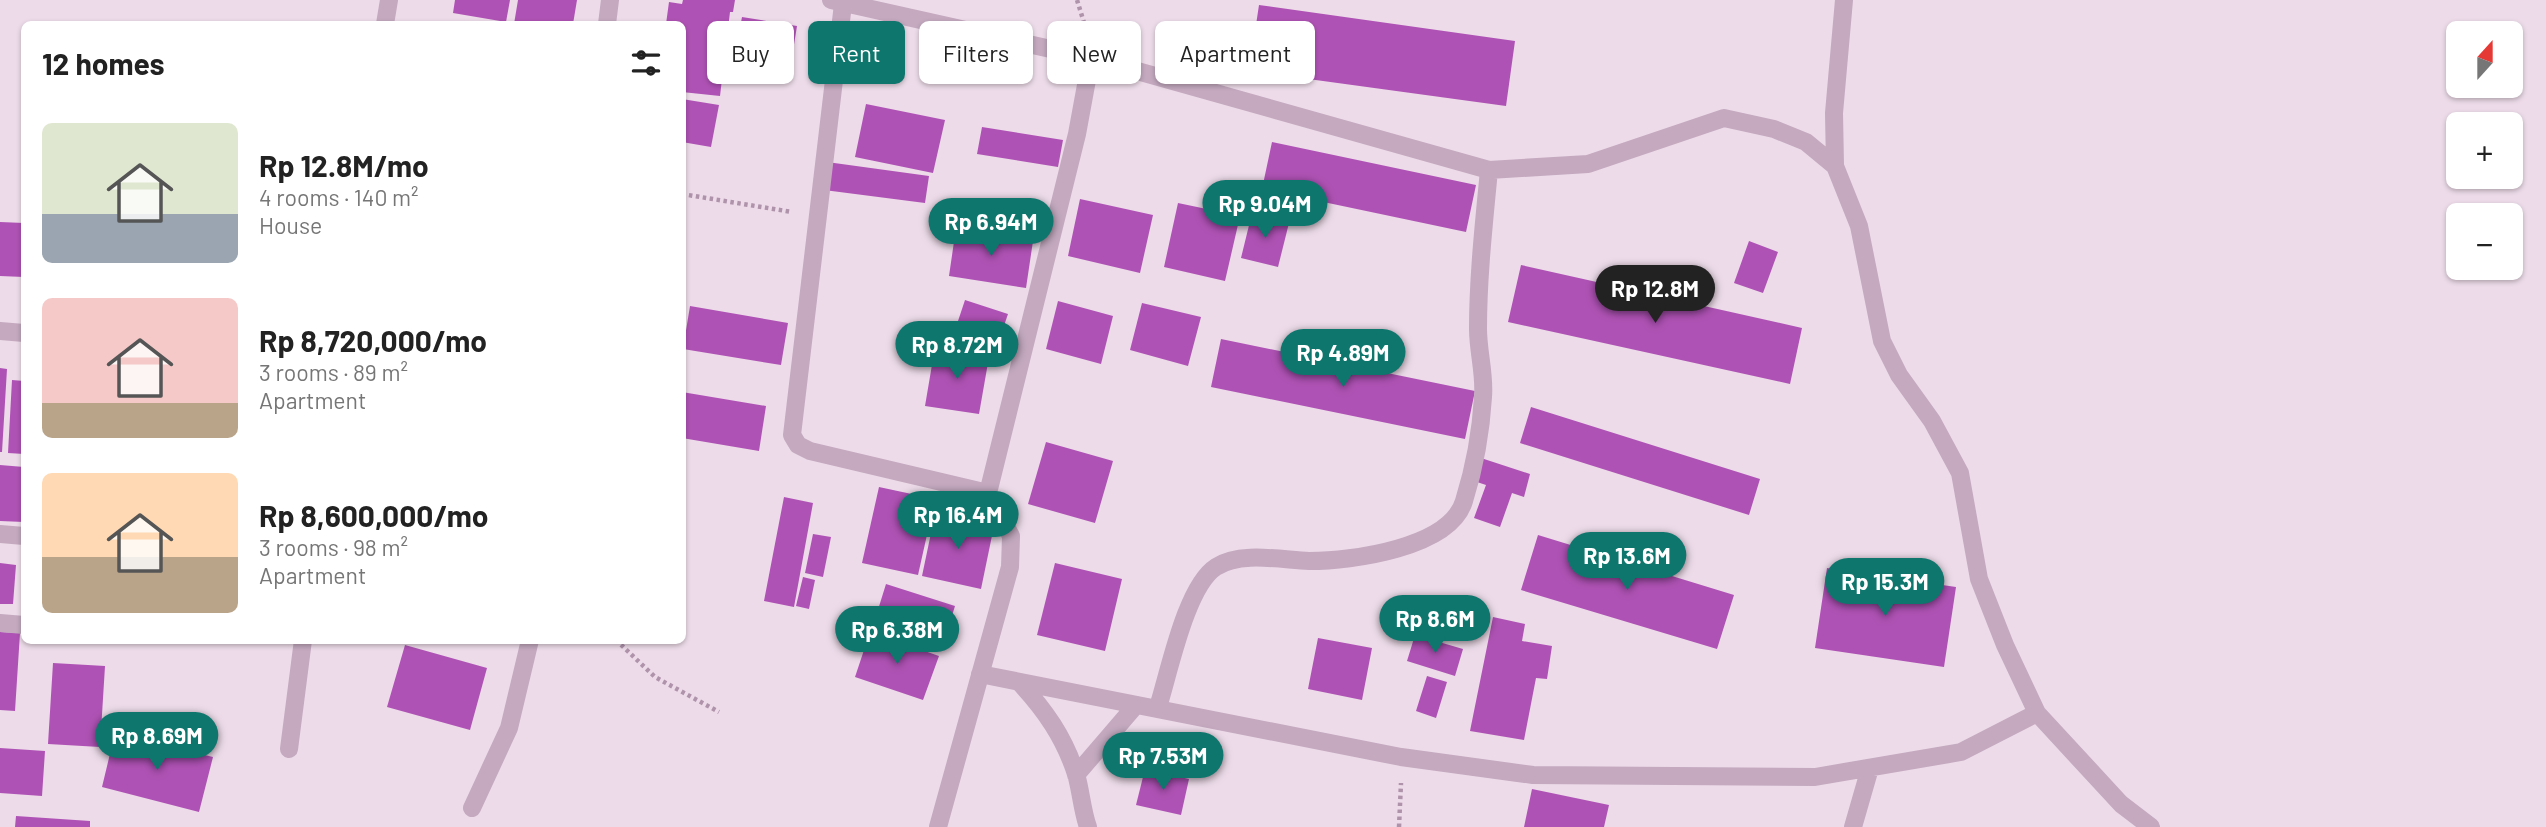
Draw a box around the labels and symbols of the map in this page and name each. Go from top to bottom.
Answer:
north arrow [2446,21,2524,98]
pin: Rp 9.04M [1193,180,1337,240]
pin: Rp 6.94M [919,198,1063,258]
pin: Rp 12.8M [1583,266,1727,325]
pin: Rp 8.72M [885,322,1029,381]
pin: Rp 4.89M [1271,330,1415,389]
pin: Rp 16.4M [886,491,1030,551]
pin: Rp 13.6M [1555,532,1699,592]
pin: Rp 15.3M [1813,558,1957,618]
pin: Rp 8.6M [1370,596,1500,655]
pin: Rp 6.38M [825,606,969,666]
pin: Rp 8.69M [85,712,229,772]
pin: Rp 7.53M [1091,732,1235,792]

